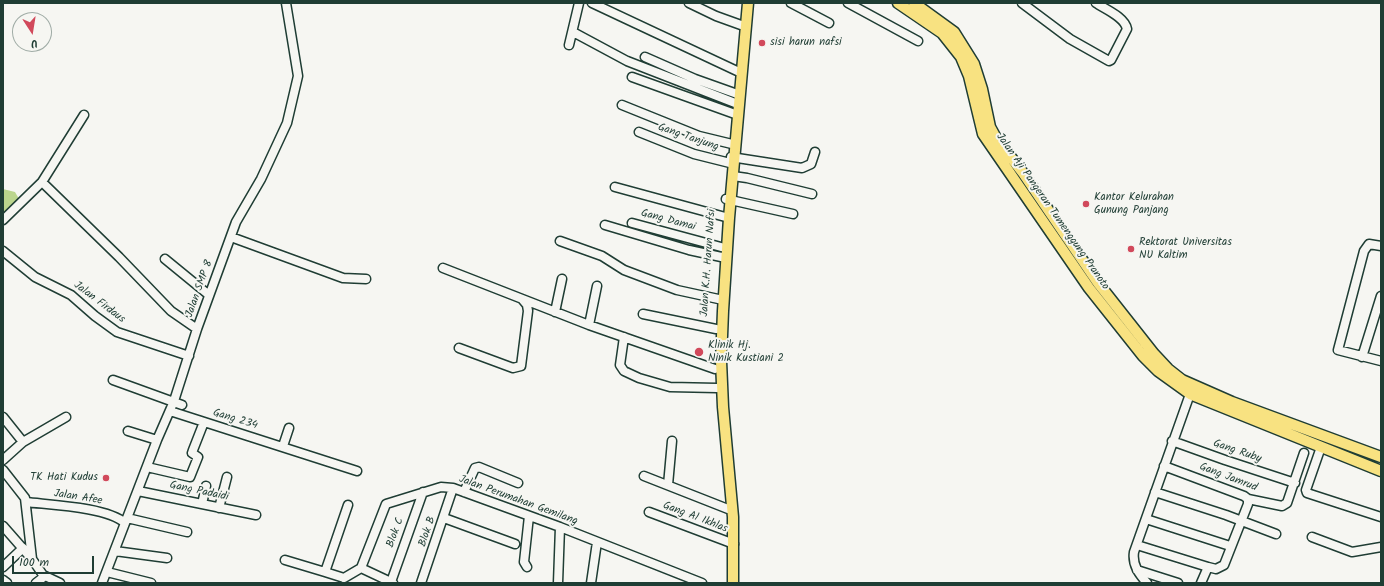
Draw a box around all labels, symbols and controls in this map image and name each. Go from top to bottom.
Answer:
north arrow [12,12,52,52]
text: U [29,33,39,52]
place label: sisi harun nafsi [770,36,842,50]
marker: sisi harun nafsi [757,38,767,48]
street label: Gang Tanjung [656,121,720,155]
street label: Jalan Aji Pangeran Tumenggung Pranoto [993,131,1111,293]
place label: Kantor Kelurahan Gunung Panjang [1094,191,1174,217]
marker: Kantor Kelurahan Gunung Panjang [1081,199,1091,209]
street label: Gang Damai [639,207,697,235]
street label: Jalan K.H. Harun Nafsi [699,209,719,317]
place label: Rektorat Universitas NU Kaltim [1139,236,1232,262]
marker: Rektorat Universitas NU Kaltim [1126,244,1136,254]
street label: Jalan SMP 8 [184,259,216,319]
street label: Jalan Firdaus [71,279,127,327]
place label: Klinik Hj. Ninik Kustiani 2 [708,339,784,365]
marker: Klinik Hj. Ninik Kustiani 2 [693,346,705,358]
street label: Gang 234 [211,407,259,433]
street label: Gang Ruby [1211,438,1263,466]
street label: Gang Jamrud [1197,461,1259,495]
place label: TK Hati Kudus [30,471,98,485]
marker: TK Hati Kudus [101,473,111,483]
street label: Jalan Perumahan Gemilang [457,473,579,529]
street label: Gang Padaidi [168,479,230,505]
street label: Jalan Afee [53,488,103,508]
street label: Gang Al Ikhlas [661,500,729,536]
street label: Blok B [417,515,439,549]
street label: Blok C [385,516,407,550]
scale bar [14,548,96,574]
text: 100 m [19,553,49,572]

